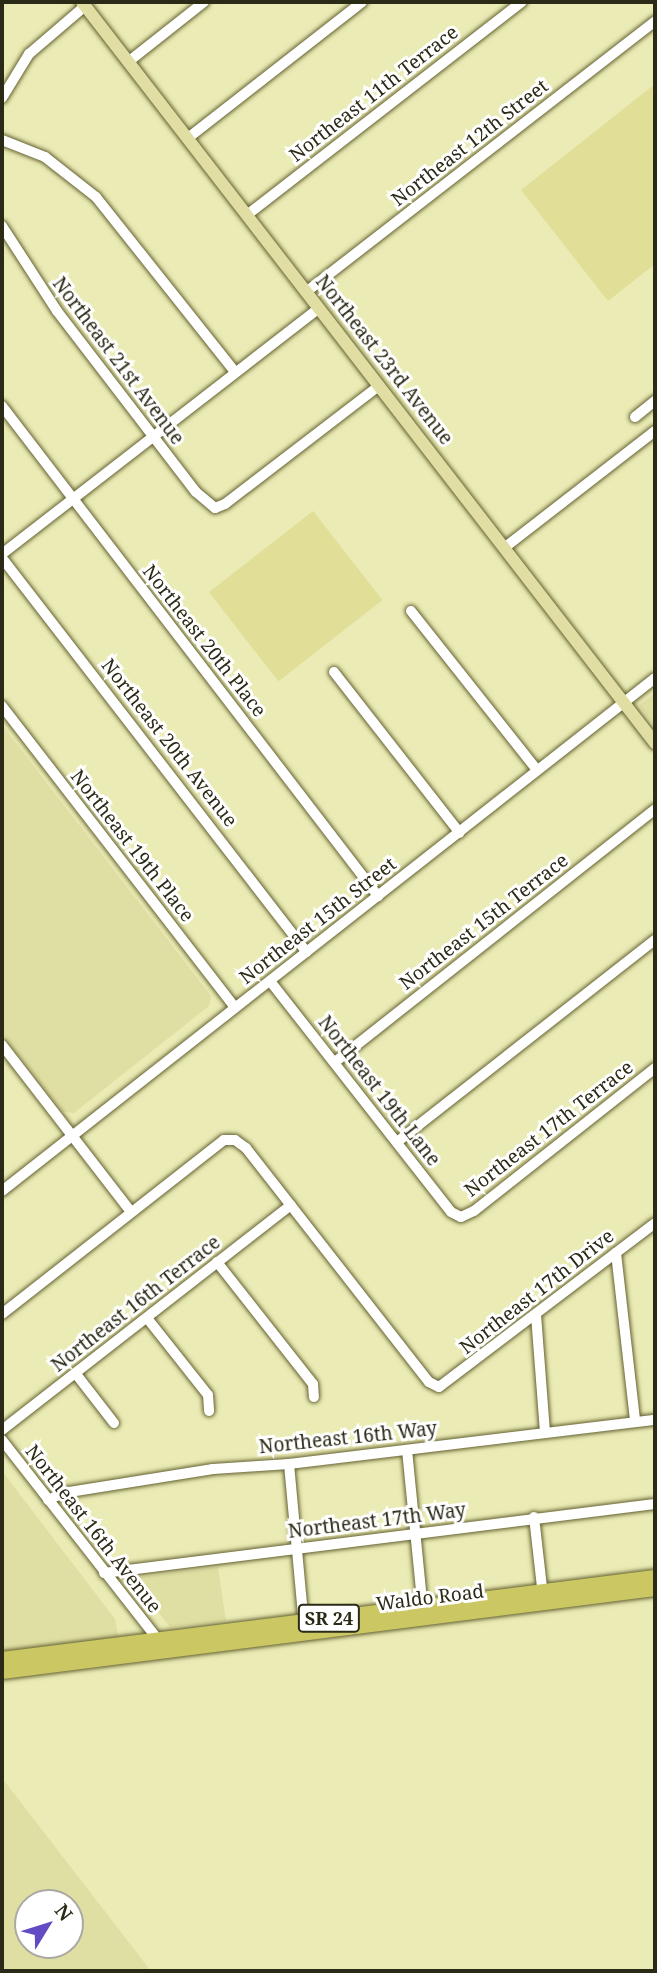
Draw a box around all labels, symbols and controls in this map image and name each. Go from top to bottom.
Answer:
street label: Northeast 11th Terrace [285,21,463,167]
street label: Northeast 12th Street [387,75,553,211]
street label: Northeast 23rd Avenue [311,271,457,449]
street label: Northeast 21st Avenue [48,273,188,449]
street label: Northeast 20th Place [138,560,270,722]
street label: Northeast 20th Avenue [96,654,242,832]
street label: Northeast 19th Place [66,765,198,927]
street label: Northeast 15th Terrace [395,849,573,995]
street label: Northeast 15th Street [235,853,401,989]
street label: Northeast 19th Lane [313,1011,445,1171]
street label: Northeast 17th Terrace [460,1056,638,1202]
street label: Northeast 17th Drive [455,1225,619,1359]
street label: Northeast 16th Terrace [47,1231,225,1377]
street label: Northeast 16th Way [258,1417,438,1459]
street label: Northeast 16th Avenue [20,1440,166,1618]
street label: Northeast 17th Way [287,1499,467,1543]
street label: Waldo Road [375,1580,485,1616]
road number: SR 24 [298,1604,360,1632]
north arrow [14,1889,84,1959]
text: N [49,1898,79,1926]

